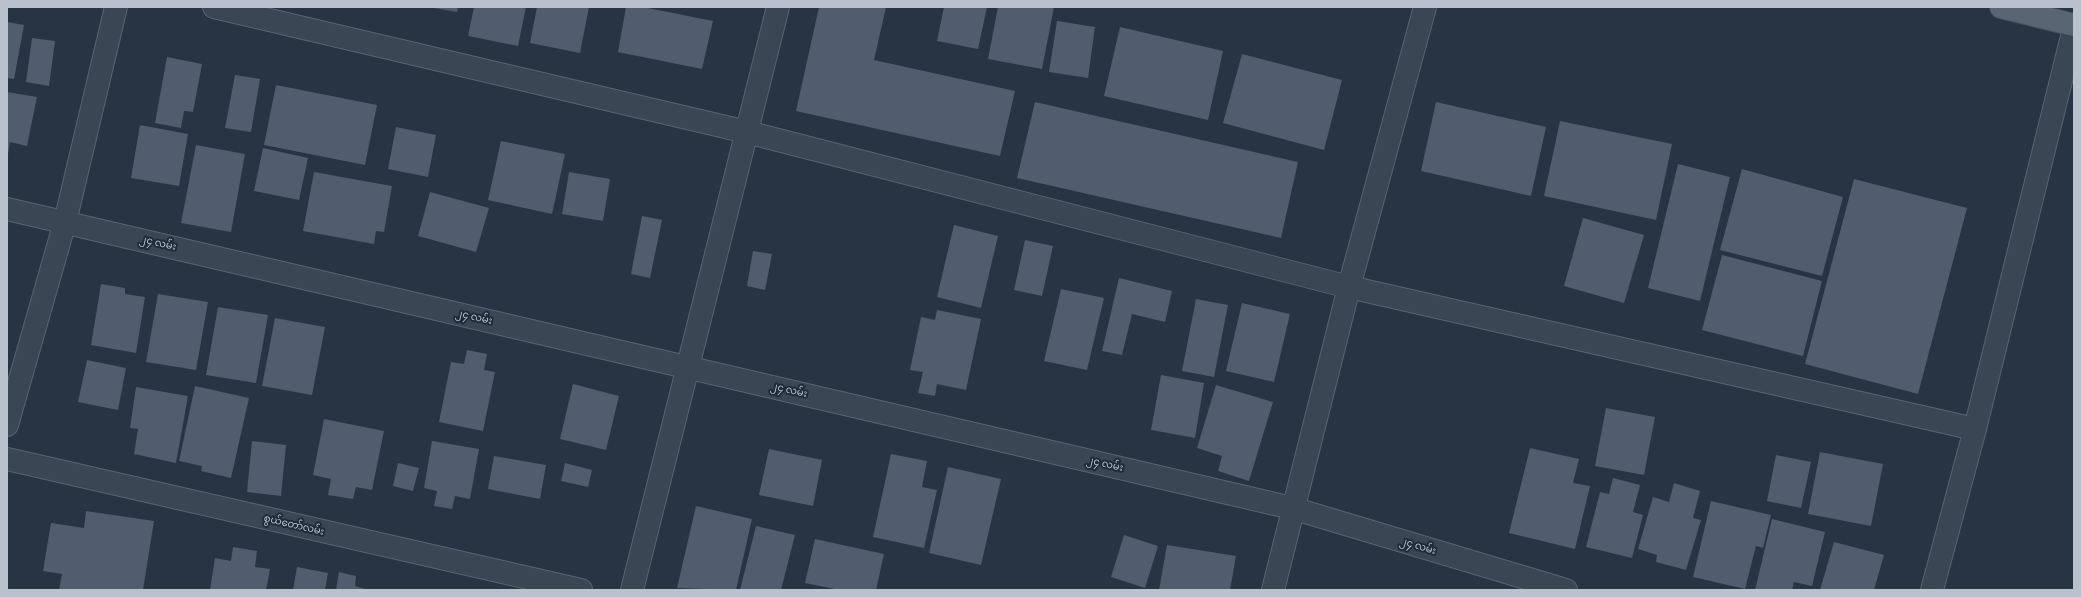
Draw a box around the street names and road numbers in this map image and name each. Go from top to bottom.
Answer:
street label: ၂၄ လမ်း [139,233,177,253]
street label: ၂၄ လမ်း [455,307,493,327]
street label: ၂၄ လမ်း [770,380,808,400]
street label: ၂၄ လမ်း [1086,454,1124,474]
street label: စွယ်တော်လမ်း [263,512,325,538]
street label: ၂၄ လမ်း [1399,535,1437,557]

